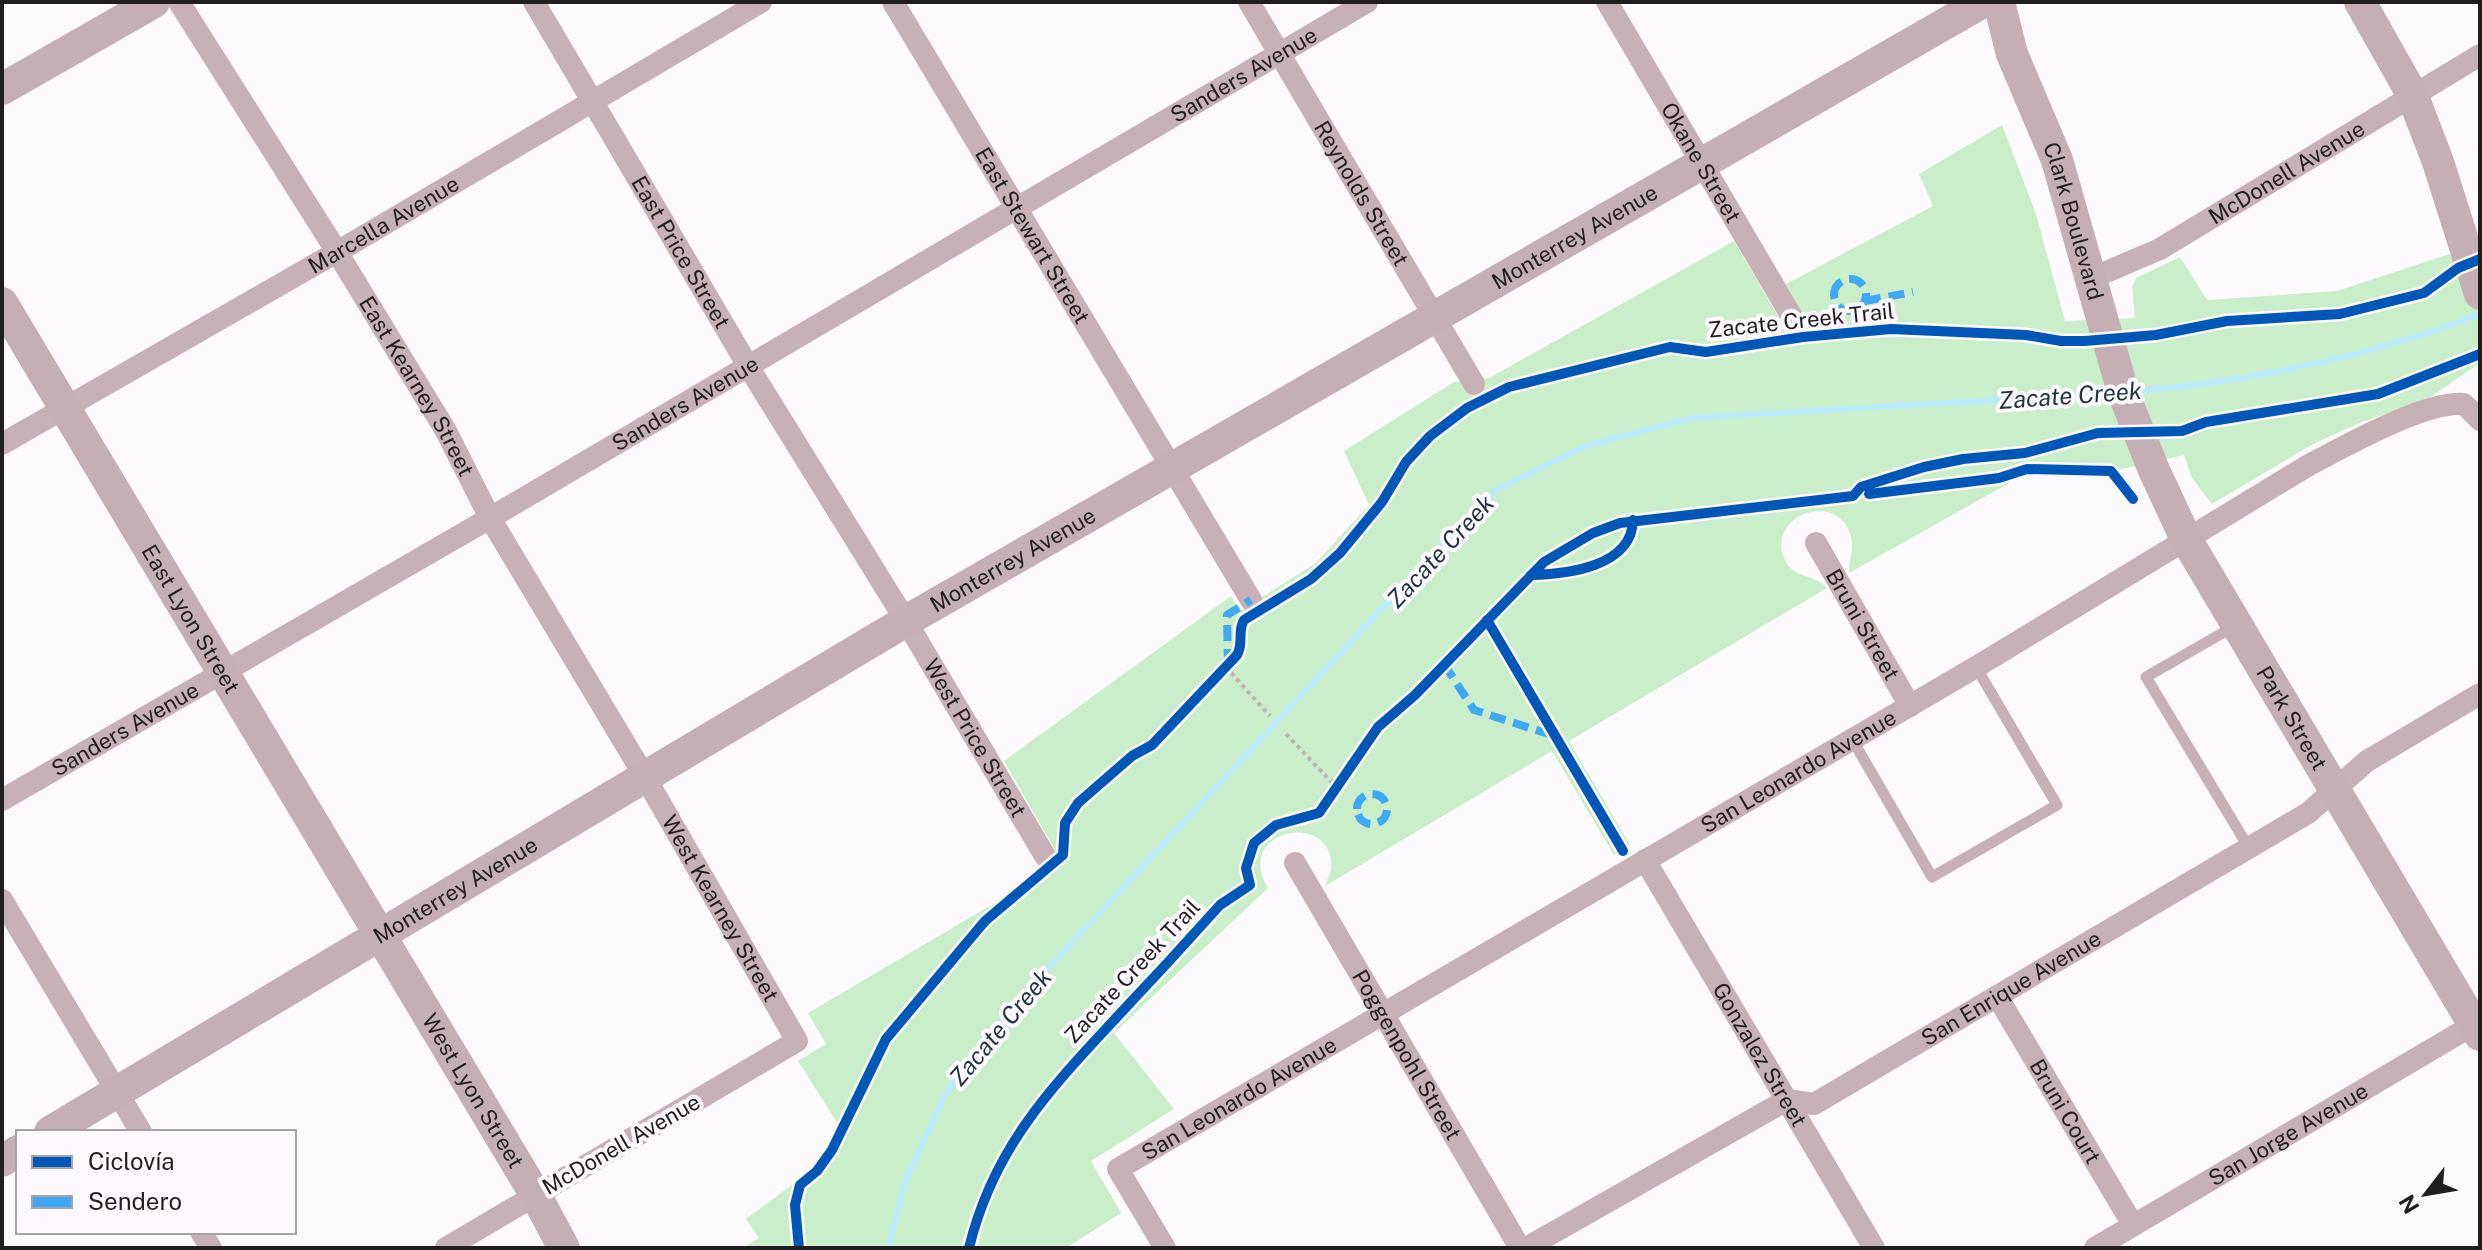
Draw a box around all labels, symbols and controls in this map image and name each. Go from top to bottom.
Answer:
street label: Sanders Avenue [1166,21,1322,128]
street label: Okane Street [1656,98,1747,227]
street label: McDonell Avenue [2204,115,2369,230]
street label: Reynolds Street [1309,116,1414,270]
street label: Clark Boulevard [2038,138,2109,303]
street label: East Stewart Street [970,143,1095,328]
street label: Marcella Avenue [303,170,463,279]
street label: East Price Street [626,171,736,333]
street label: Monterrey Avenue [1487,179,1662,295]
street label: East Kearney Street [354,291,480,480]
street label: Zacate Creek Trail [1707,297,1895,343]
street label: Sanders Avenue [607,350,763,456]
water label: Zacate Creek [1997,376,2143,414]
water label: Zacate Creek [1381,489,1499,613]
street label: Monterrey Avenue [925,502,1100,617]
street label: East Lyon Street [136,540,245,698]
street label: Bruni Street [1821,564,1905,685]
street label: West Price Street [918,654,1032,822]
street label: Park Street [2251,661,2333,775]
street label: Sanders Avenue [47,676,203,782]
street label: San Leonardo Avenue [1696,704,1900,838]
street label: West Kearney Street [657,810,784,1006]
street label: Monterrey Avenue [368,831,542,949]
street label: Zacate Creek Trail [1059,894,1205,1048]
street label: San Enrique Avenue [1916,925,2106,1051]
water label: Zacate Creek [943,963,1057,1091]
street label: Poggenpohl Street [1347,965,1467,1144]
street label: Gonzalez Street [1707,978,1812,1131]
street label: West Lyon Street [417,1009,529,1173]
street label: San Leonardo Avenue [1137,1031,1341,1165]
street label: Bruni Court [2024,1054,2107,1168]
street label: San Jorge Avenue [2203,1077,2372,1191]
street label: McDonell Avenue [537,1088,705,1200]
legend [16,1130,296,1234]
text: Ciclovía [88,1147,175,1175]
north arrow [2386,1154,2466,1234]
text: Sendero [88,1187,182,1215]
text: N [2393,1190,2424,1218]

